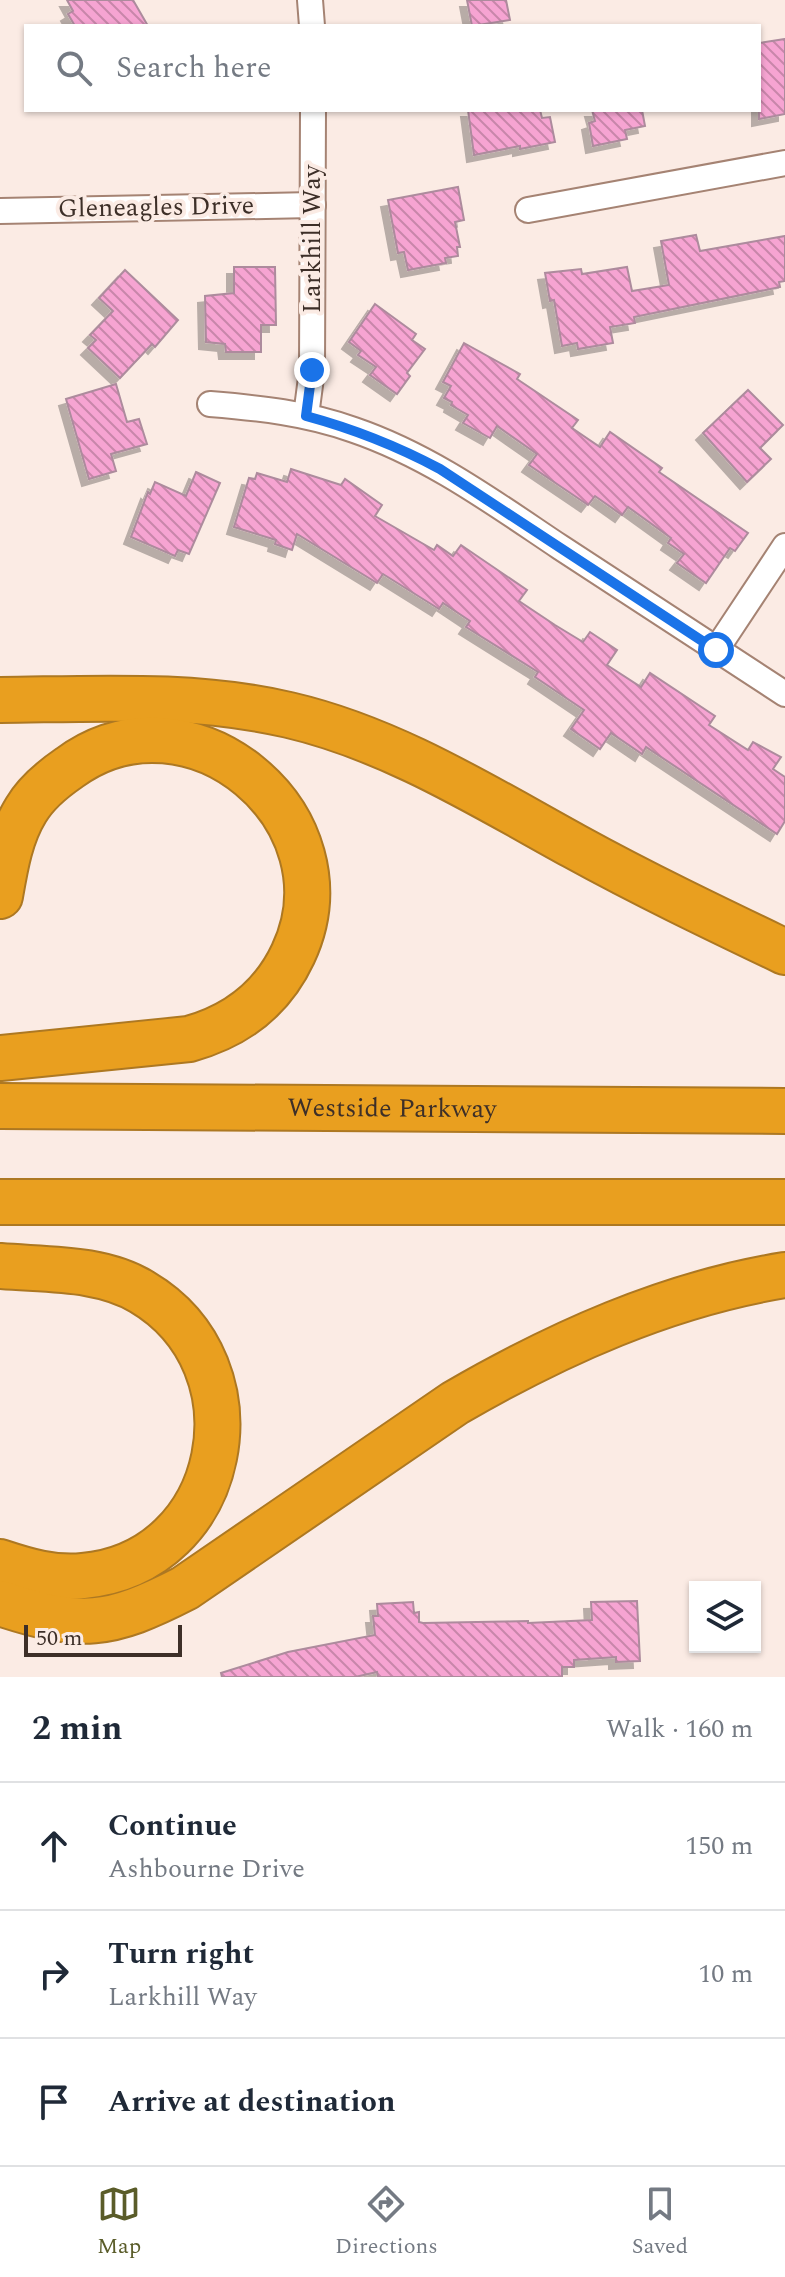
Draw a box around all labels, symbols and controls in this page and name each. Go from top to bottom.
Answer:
search box [24,24,761,112]
text: Search here [116,45,272,91]
icon: search [52,46,96,90]
street label: Larkhill Way [292,163,332,313]
street label: Gleneagles Drive [58,185,254,229]
route end [294,352,330,388]
route start [698,632,734,668]
street label: Westside Parkway [287,1088,498,1129]
map controls [689,1581,761,1653]
button: layers [689,1581,761,1653]
scale bar [24,1621,182,1657]
text: 50 m [36,1622,82,1655]
text: 2 min [32,1703,122,1755]
text: Walk · 160 m [606,1709,753,1749]
text: Continue [108,1803,237,1849]
icon: ahead [32,1824,76,1868]
text: 150 m [685,1826,753,1866]
text: Ashbourne Drive [108,1849,305,1889]
text: Turn right [108,1931,254,1977]
icon: right [32,1952,76,1996]
text: 10 m [698,1954,753,1994]
text: Larkhill Way [108,1977,257,2017]
text: Arrive at destination [108,2079,395,2125]
icon: arrive [32,2080,76,2124]
tab: Map [97,2182,141,2263]
tab: Directions [335,2182,438,2263]
tab: Saved [632,2182,688,2263]

